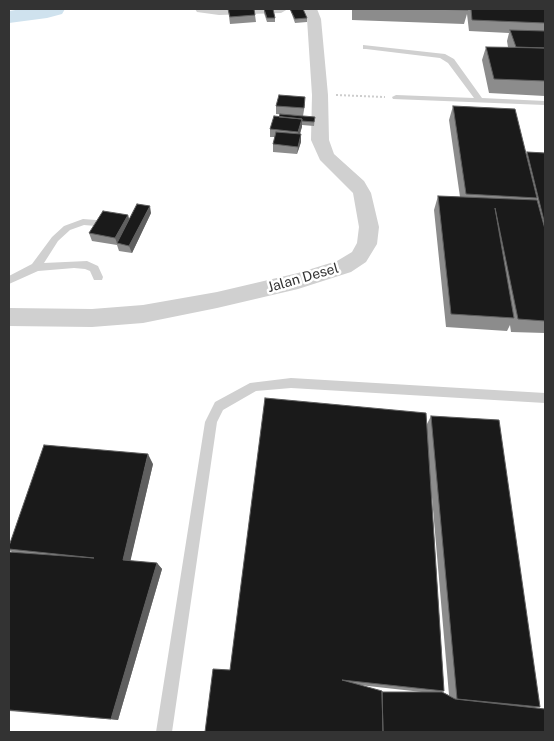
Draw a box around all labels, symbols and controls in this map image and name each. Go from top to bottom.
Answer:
street label: Jalan Desel [265,260,341,296]

